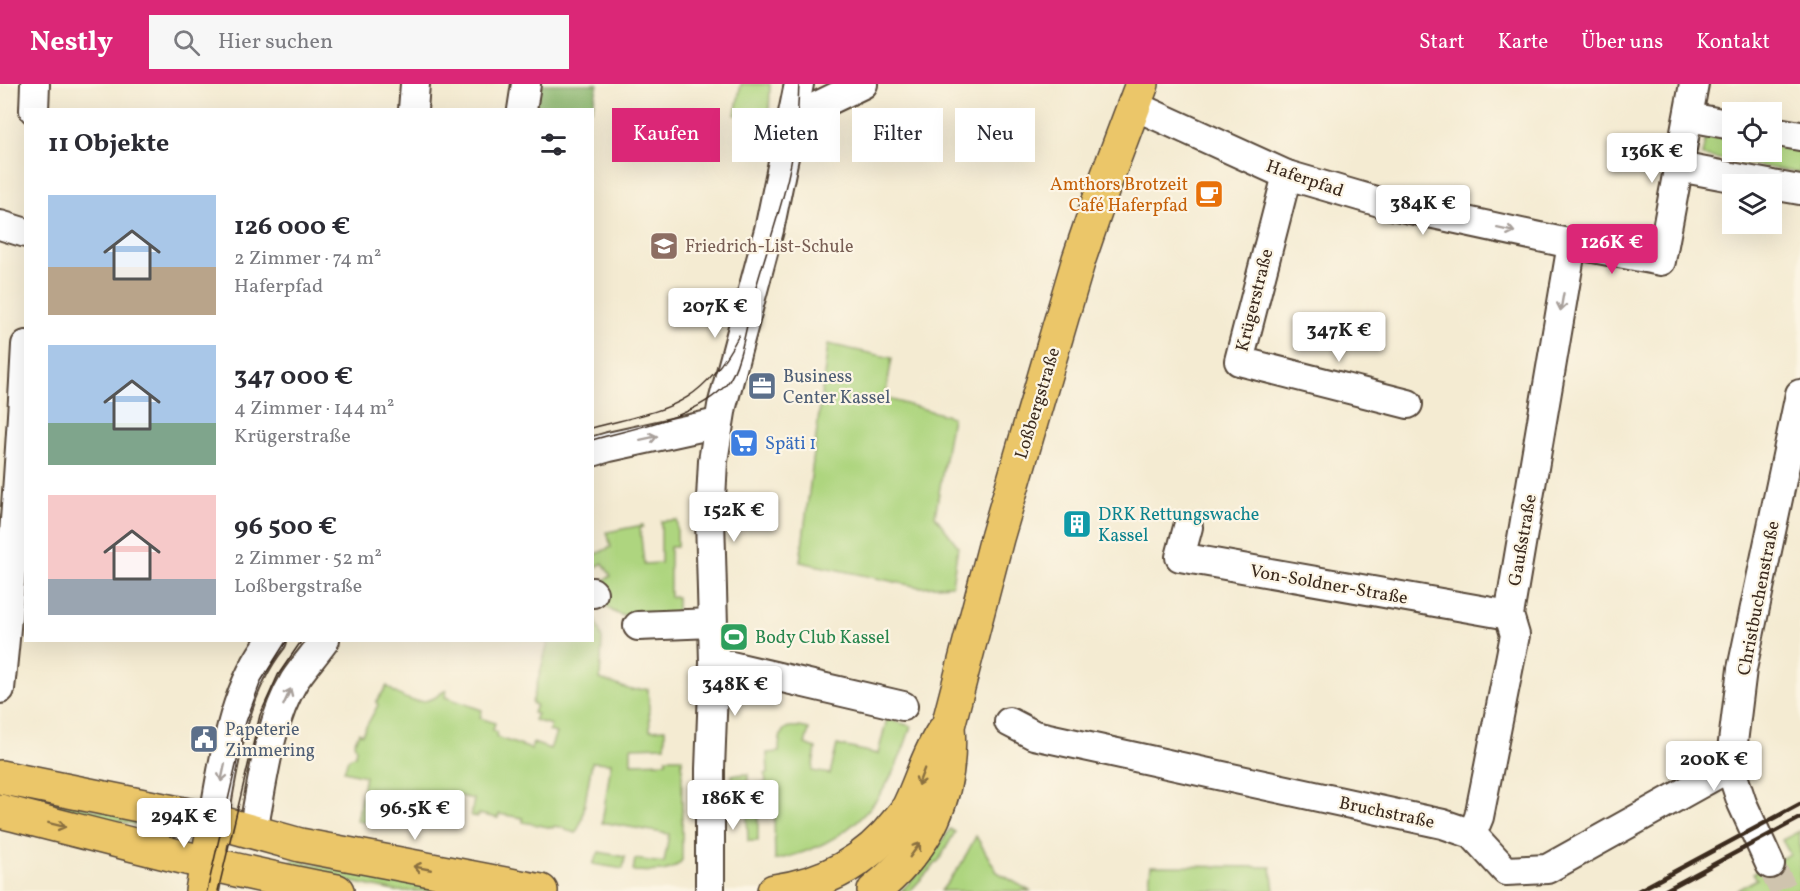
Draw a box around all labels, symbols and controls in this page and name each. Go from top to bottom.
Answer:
search box [149,15,569,69]
text: Nestly [30,23,113,62]
icon: search [170,26,203,59]
text: Hier suchen [218,27,333,58]
text: Start [1419,28,1465,57]
text: Karte [1498,28,1548,57]
text: Über uns [1581,28,1663,57]
text: Kontakt [1696,28,1770,57]
map controls [1722,102,1782,234]
button: locate [1722,102,1782,162]
chip: Kaufen [612,108,720,162]
chip: Mieten [732,108,840,162]
chip: Filter [852,108,943,162]
chip: Neu [955,108,1035,162]
text: 11 Objekte [48,126,169,162]
icon: filters [537,128,570,161]
pin: 136K € [1603,133,1701,184]
text: 136K € [1621,138,1683,166]
street label: Haferpfad [1262,155,1347,204]
place label: Amthors Brotzeit Café Haferpfad [1050,173,1188,219]
button: layers [1722,174,1782,234]
cafe icon: Amthors Brotzeit Café Haferpfad [1193,178,1225,210]
pin: 384K € [1374,185,1472,236]
text: 384K € [1390,190,1456,218]
text: 126 000 € [234,209,350,245]
icon: home [96,219,168,291]
pin: 126K € [1563,224,1661,275]
one-way arrow [1496,225,1515,236]
text: 126K € [1581,229,1643,257]
school or university icon: Friedrich-List-Schule [648,230,680,262]
place label: Friedrich-List-Schule [685,235,854,260]
text: 2 Zimmer · 74 m² [234,245,381,273]
street label: Krügerstraße [1231,246,1280,354]
text: Haferpfad [234,273,323,301]
pin: 207K € [666,288,764,339]
one-way arrow [1557,292,1568,311]
text: 207K € [682,293,748,321]
pin: 347K € [1290,312,1388,363]
text: 347K € [1307,317,1371,345]
street label: Loßbergstraße [1010,345,1067,462]
text: 347 000 € [234,359,353,395]
place label: Business Center Kassel [783,365,890,411]
icon: home [96,369,168,441]
office icon: Business Center Kassel [746,370,778,402]
text: 4 Zimmer · 144 m² [234,395,395,423]
text: Krügerstraße [234,423,351,451]
supermarket icon: Späti 1 [728,427,760,459]
one-way arrow [639,432,658,443]
place label: Späti 1 [765,432,816,457]
pin: 152K € [685,492,783,543]
street label: Gaußstraße [1503,492,1544,588]
text: 152K € [703,497,765,525]
place label: DRK Rettungswache Kassel [1098,503,1259,549]
building icon: DRK Rettungswache Kassel [1061,508,1093,540]
text: 96 500 € [234,509,337,545]
icon: home [96,519,168,591]
street label: Christbuchenstraße [1732,519,1787,678]
text: 2 Zimmer · 52 m² [234,545,382,573]
street label: Von-Soldner-Straße [1248,559,1410,612]
text: Loßbergstraße [234,573,362,601]
sports icon: Body Club Kassel [718,621,750,653]
place label: Body Club Kassel [755,626,890,651]
pin: 348K € [686,666,784,717]
text: 348K € [702,671,768,699]
one-way arrow [282,688,293,707]
place label: Papeterie Zimmering [225,718,315,764]
public building icon: Papeterie Zimmering [188,723,220,755]
pin: 200K € [1665,741,1763,792]
text: 200K € [1680,746,1748,774]
one-way arrow [217,762,228,782]
one-way arrow [915,767,926,786]
pin: 186K € [684,780,782,831]
text: 186K € [701,785,765,813]
pin: 96.5K € [360,790,470,841]
street label: Bruchstraße [1337,791,1437,836]
text: 96.5K € [380,795,450,823]
pin: 294K € [135,798,233,849]
text: 294K € [151,803,217,831]
one-way arrow [47,820,66,831]
one-way arrow [909,842,921,858]
one-way arrow [412,862,432,873]

